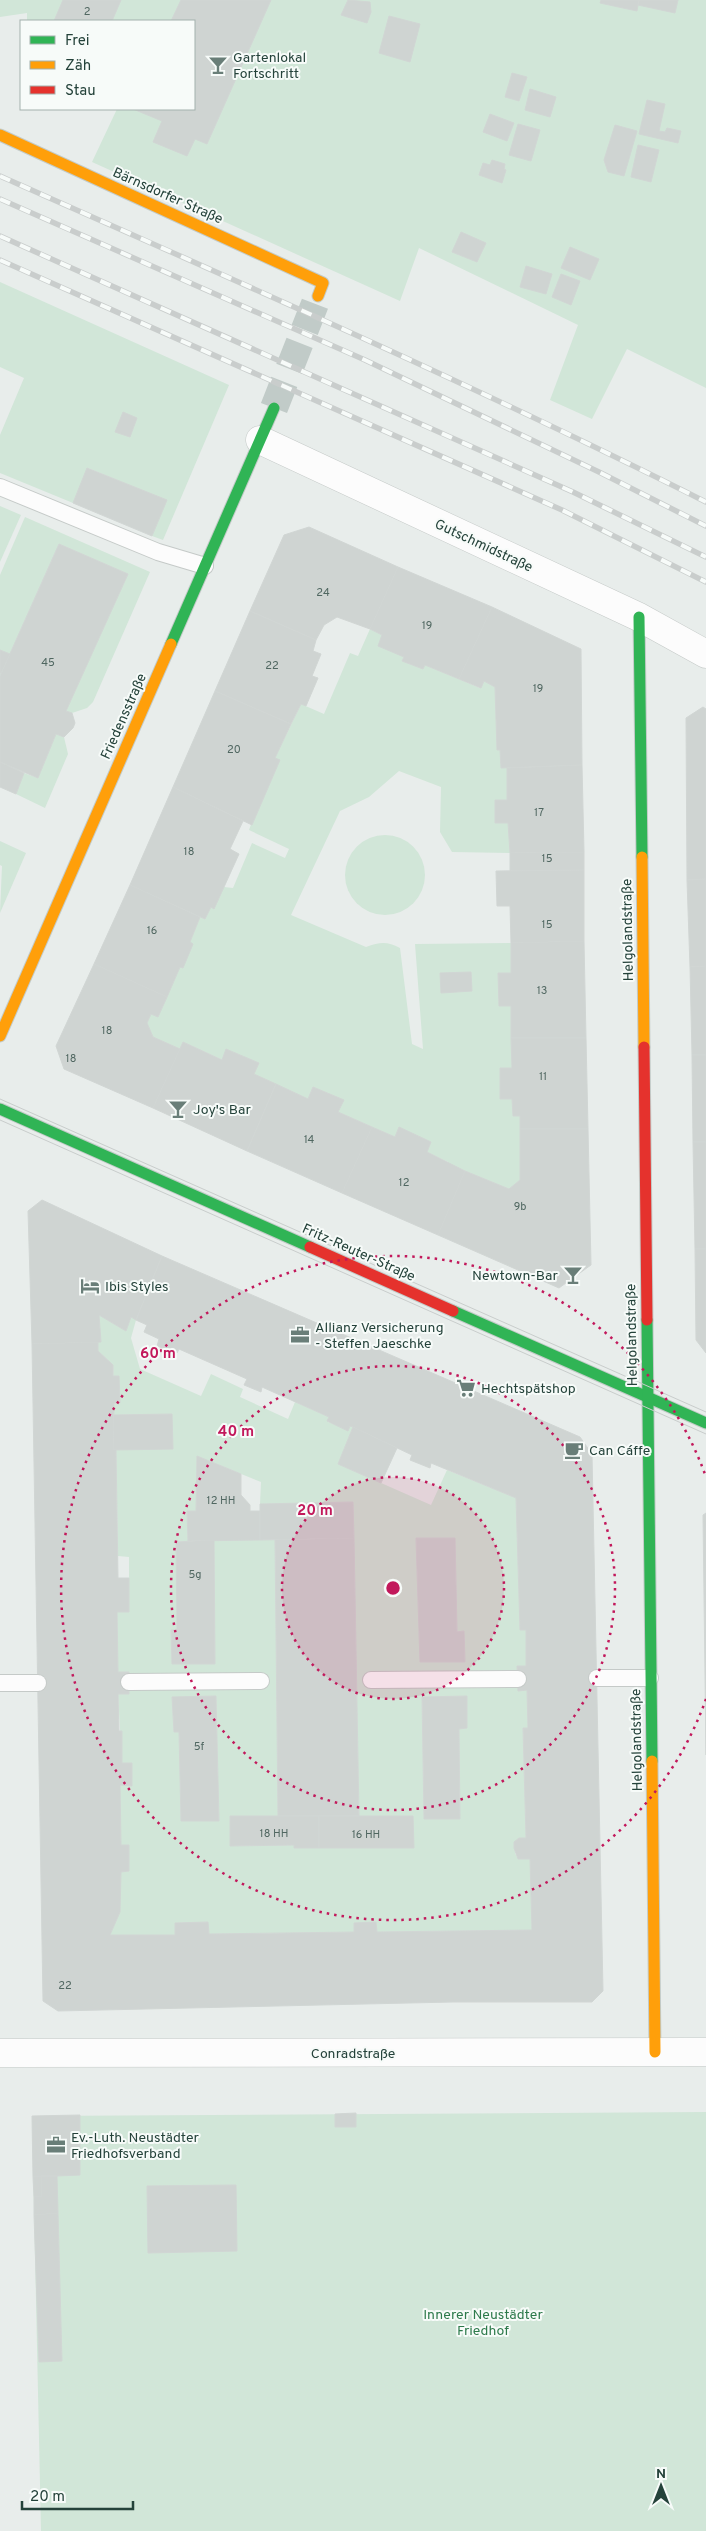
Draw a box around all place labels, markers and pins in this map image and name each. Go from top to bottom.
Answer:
place label: Gartenlokal Fortschritt [233,50,306,83]
bar icon: Gartenlokal Fortschritt [207,54,229,76]
bar icon: Joy's Bar [167,1098,189,1120]
place label: Joy's Bar [193,1102,251,1119]
bar icon: Newtown-Bar [562,1264,584,1286]
place label: Newtown-Bar [472,1268,559,1285]
hotel icon: Ibis Styles [79,1275,101,1297]
place label: Ibis Styles [105,1279,169,1296]
place label: Allianz Versicherung - Steffen Jaeschke [315,1320,444,1353]
office icon: Allianz Versicherung - Steffen Jaeschke [289,1324,311,1346]
supermarket icon: Hechtspätshop [455,1377,477,1399]
place label: Hechtspätshop [481,1381,576,1398]
cafe icon: Can Cáffe [563,1439,585,1461]
place label: Can Cáffe [589,1443,650,1460]
centre of rings [384,1579,402,1597]
place label: Ev.-Luth. Neustädter Friedhofsverband [71,2130,200,2163]
office icon: Ev.-Luth. Neustädter Friedhofsverband [45,2134,67,2156]

